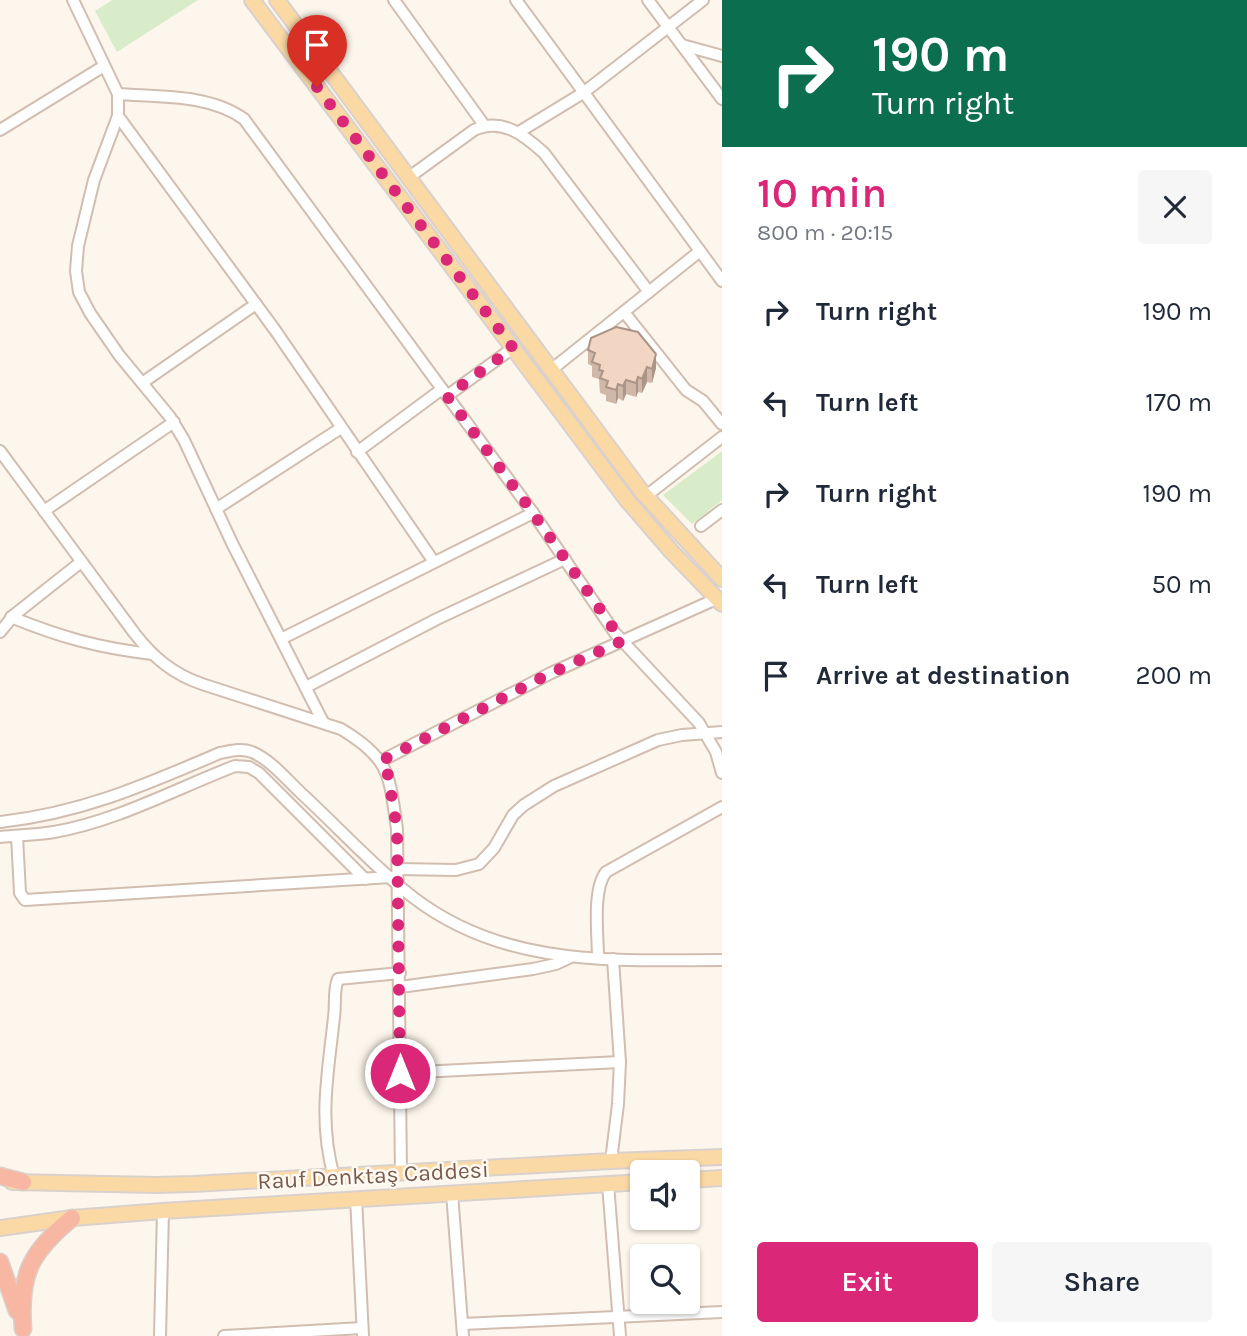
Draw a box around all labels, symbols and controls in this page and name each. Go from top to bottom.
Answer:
pin [287,15,347,87]
icon: arrive [298,26,336,64]
text: 190 m [872,26,1009,83]
icon: right [757,28,848,119]
text: Turn right [872,85,1014,122]
text: 10 min [757,168,887,218]
button: close [1138,170,1212,244]
text: 800 m · 20:15 [757,219,893,246]
icon: right [757,293,795,331]
text: Turn right [816,296,937,327]
text: 190 m [1142,296,1212,327]
icon: left [757,384,795,422]
text: Turn left [816,387,918,418]
text: 170 m [1145,387,1212,418]
icon: right [757,475,795,513]
text: Turn right [816,478,937,509]
text: 190 m [1142,478,1212,509]
icon: left [757,566,795,604]
text: Turn left [816,569,918,600]
text: 50 m [1151,569,1212,600]
icon: arrive [757,657,795,695]
text: Arrive at destination [816,660,1070,691]
text: 200 m [1136,660,1212,691]
position arrow [363,1036,437,1110]
street label: Rauf Denktaş Caddesi [257,1156,489,1195]
map controls [630,1160,700,1314]
button: sound [630,1160,700,1230]
button: Exit [757,1242,978,1322]
button: Share [992,1242,1212,1322]
button: search [630,1244,700,1314]

